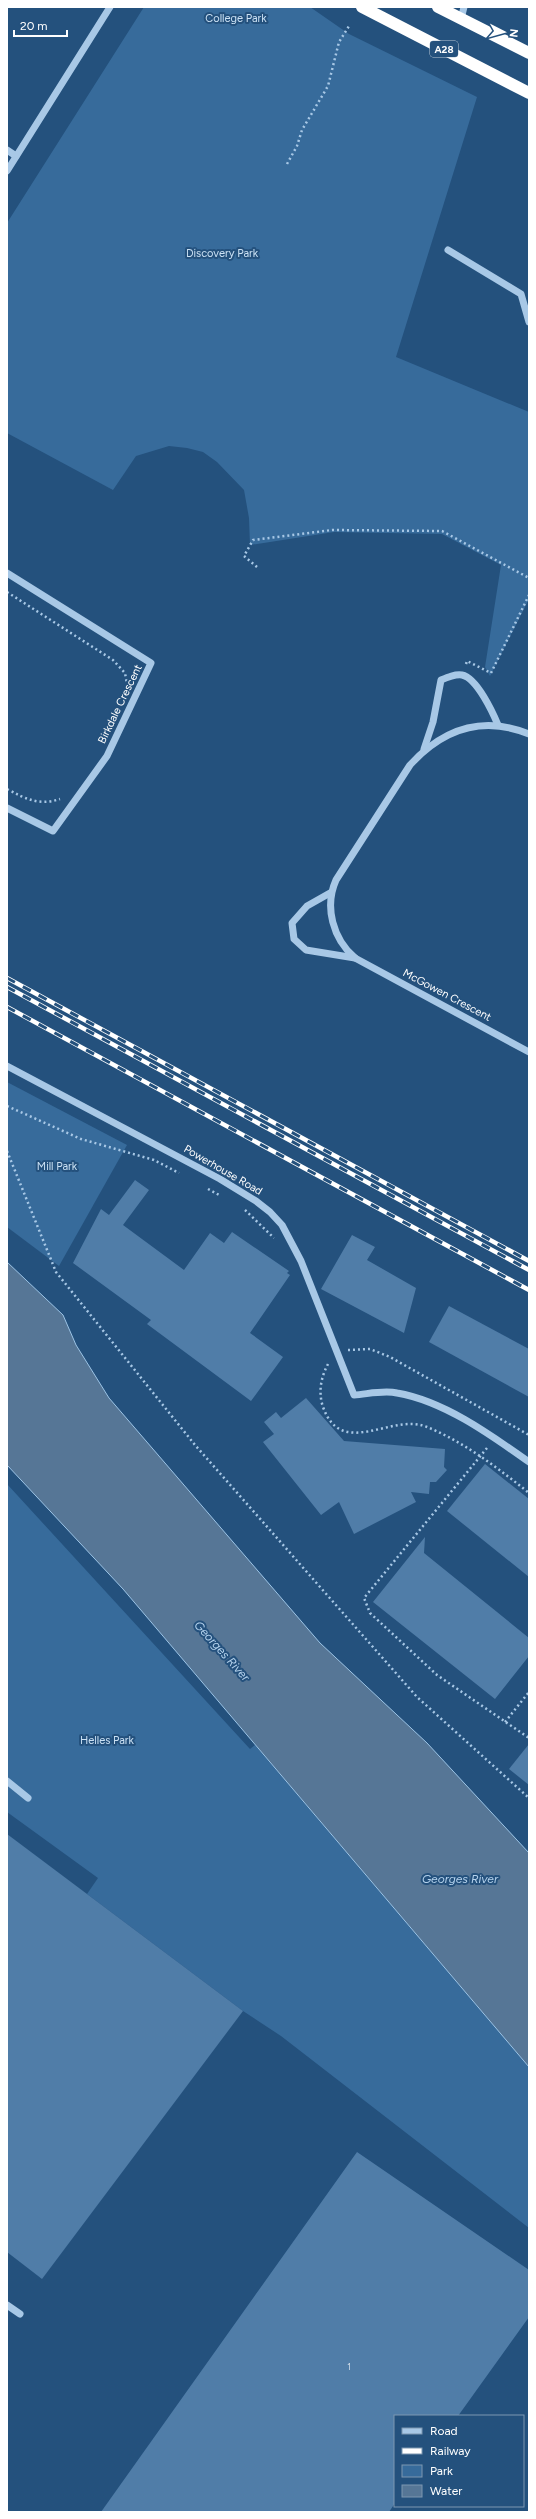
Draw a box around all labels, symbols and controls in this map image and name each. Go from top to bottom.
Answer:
scale bar [14,12,67,38]
park label: College Park [205,12,267,25]
north arrow [484,12,524,52]
text: 20 m [20,19,48,33]
text: N [507,28,520,38]
road number: A28 [430,41,458,57]
park label: Discovery Park [186,247,259,260]
street label: Birkdale Crescent [95,662,145,746]
street label: McGowen Crescent [401,966,493,1024]
street label: Powerhouse Road [181,1142,265,1198]
park label: Mill Park [37,1160,78,1173]
water label: Georges River [191,1618,253,1685]
park label: Helles Park [80,1734,135,1747]
water label: Georges River [422,1872,499,1886]
house number: 1 [347,2361,351,2372]
legend [394,2415,524,2507]
text: Road [430,2424,458,2438]
text: Railway [430,2444,471,2458]
text: Park [430,2464,453,2478]
text: Water [430,2484,462,2498]

